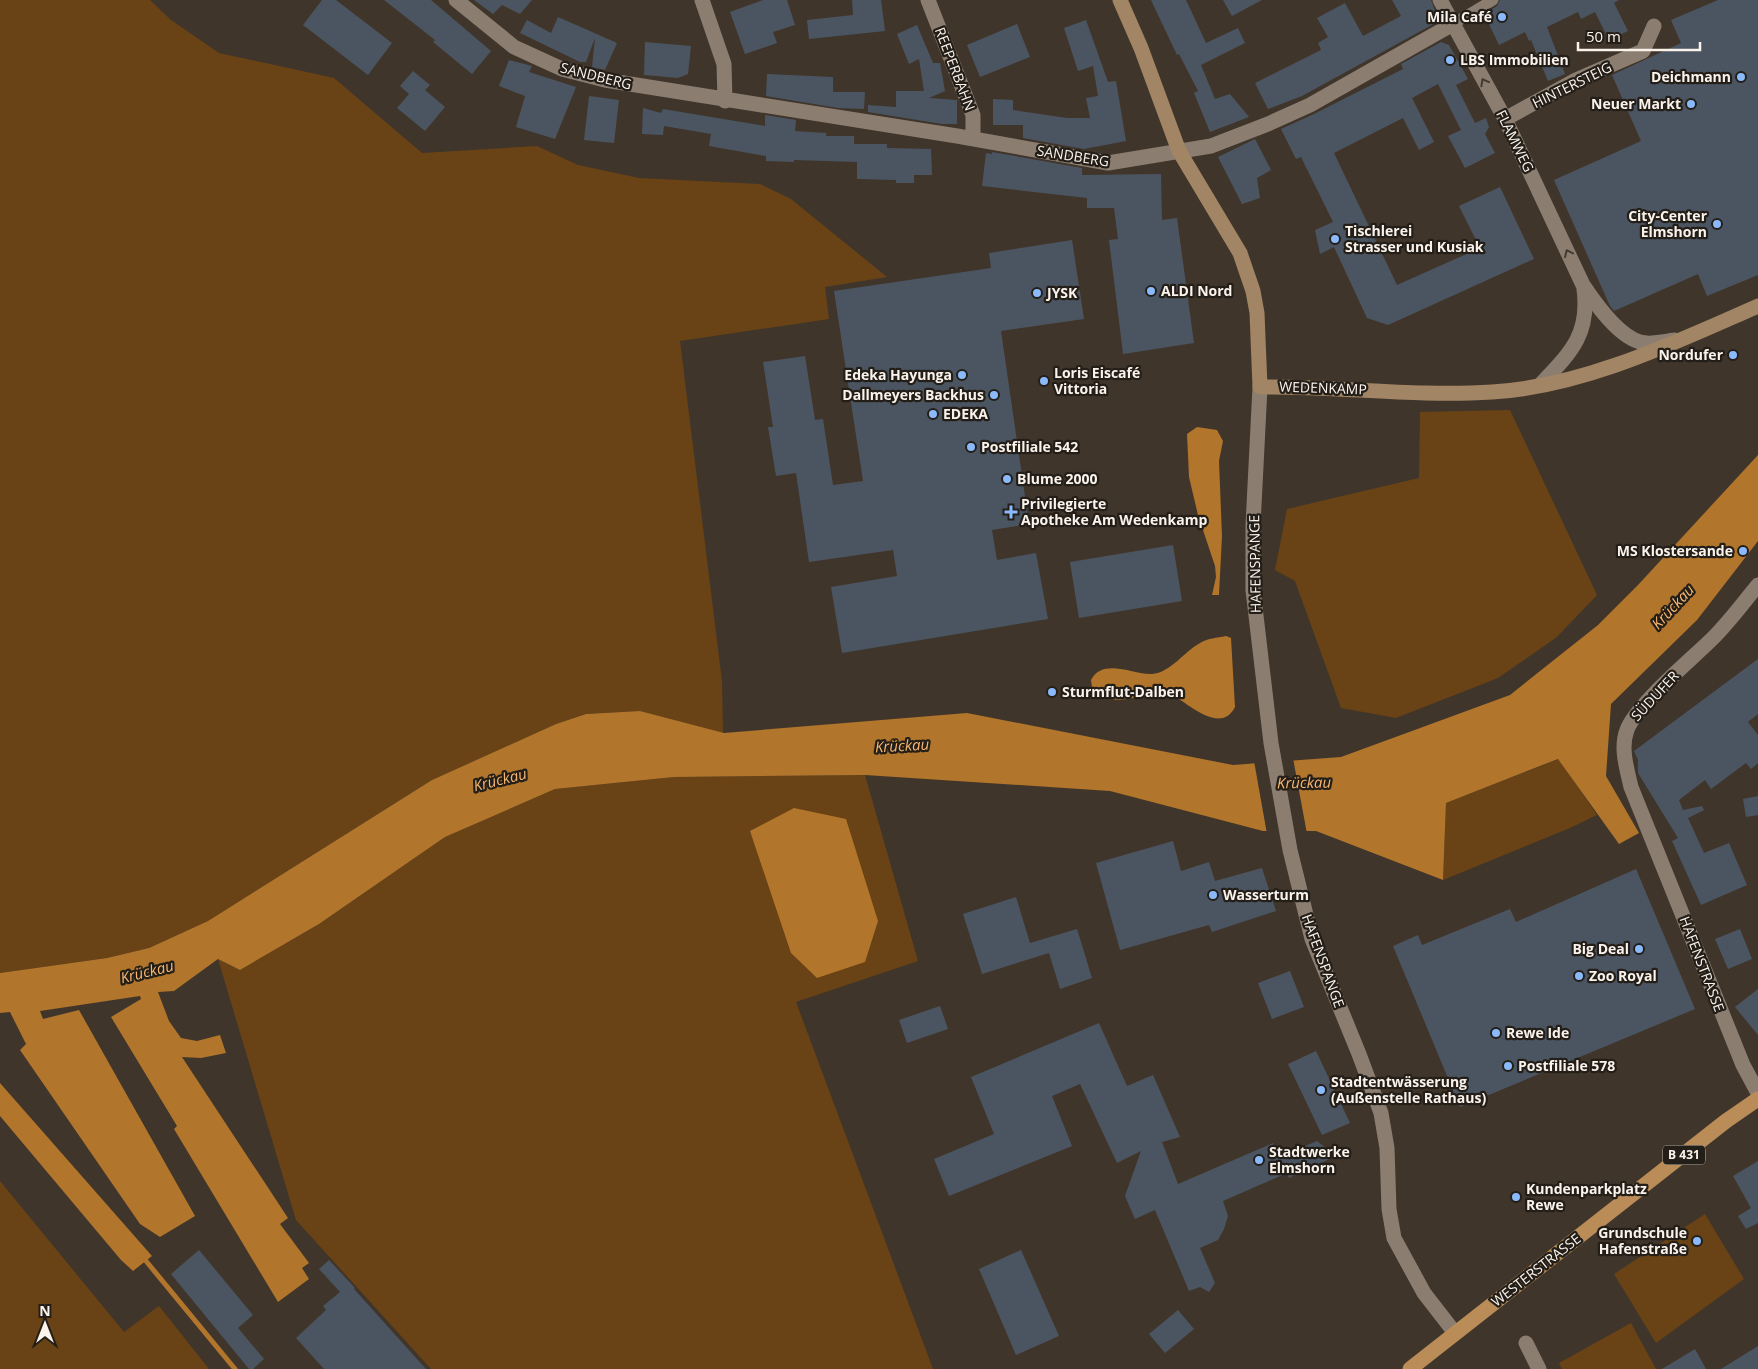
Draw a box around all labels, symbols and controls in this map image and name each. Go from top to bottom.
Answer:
place label: Mila Café [1427,7,1492,26]
marker: Mila Café [1496,11,1508,23]
scale bar [1578,20,1700,52]
street label: REEPERBAHN [931,24,980,113]
text: 50 m [1586,26,1621,46]
place label: LBS Immobilien [1460,50,1569,69]
marker: LBS Immobilien [1444,54,1456,66]
street label: SANDBERG [558,57,634,94]
street label: HINTERSTEIG [1529,57,1615,112]
place label: Deichmann [1651,67,1731,86]
marker: Deichmann [1735,71,1747,83]
one-way arrow [1481,79,1491,88]
place label: Neuer Markt [1591,94,1681,113]
marker: Neuer Markt [1685,98,1697,110]
street label: FLAMWEG [1492,107,1539,175]
street label: SANDBERG [1036,140,1111,171]
place label: City-Center Elmshorn [1628,206,1708,241]
marker: City-Center Elmshorn [1711,218,1723,230]
place label: Tischlerei Strasser und Kusiak [1345,221,1484,256]
marker: Tischlerei Strasser und Kusiak [1329,233,1341,245]
one-way arrow [1564,249,1574,258]
place label: ALDI Nord [1161,281,1232,300]
place label: JYSK [1045,283,1078,302]
marker: ALDI Nord [1145,285,1157,297]
marker: JYSK [1031,287,1043,299]
place label: Nordufer [1658,345,1724,364]
marker: Nordufer [1727,349,1739,361]
place label: Loris Eiscafé Vittoria [1054,363,1140,398]
place label: Edeka Hayunga [844,365,952,384]
marker: Edeka Hayunga [956,369,968,381]
marker: Loris Eiscafé Vittoria [1038,375,1050,387]
street label: WEDENKAMP [1279,376,1367,399]
place label: Dallmeyers Backhus [842,385,984,404]
marker: Dallmeyers Backhus [988,389,1000,401]
place label: EDEKA [943,404,988,423]
marker: EDEKA [927,408,939,420]
place label: Postfiliale 542 [981,437,1078,456]
marker: Postfiliale 542 [965,441,977,453]
place label: Blume 2000 [1017,469,1098,488]
marker: Blume 2000 [1001,473,1013,485]
place label: Privilegierte Apotheke Am Wedenkamp [1021,494,1207,529]
marker: Privilegierte Apotheke Am Wedenkamp [1005,506,1017,518]
street label: HAFENSPANGE [1244,515,1265,613]
place label: MS Klostersande [1617,541,1733,560]
marker: MS Klostersande [1737,545,1749,557]
water label: Krückau [1646,579,1698,633]
street label: SÜDUFER [1627,666,1683,725]
place label: Sturmflut-Dalben [1062,682,1184,701]
marker: Sturmflut-Dalben [1046,686,1058,698]
water label: Krückau [874,734,930,756]
water label: Krückau [471,763,529,795]
water label: Krückau [1277,772,1332,792]
place label: Wasserturm [1223,885,1309,904]
marker: Wasserturm [1207,889,1219,901]
street label: HAFENSPANGE [1298,911,1349,1010]
street label: HAFENSTRASSE [1676,913,1729,1014]
place label: Big Deal [1572,939,1629,958]
marker: Big Deal [1633,943,1645,955]
water label: Krückau [118,955,176,987]
place label: Zoo Royal [1589,966,1657,985]
marker: Zoo Royal [1573,970,1585,982]
place label: Rewe Ide [1506,1023,1569,1042]
marker: Rewe Ide [1490,1027,1502,1039]
place label: Postfiliale 578 [1518,1056,1615,1075]
marker: Postfiliale 578 [1502,1060,1514,1072]
place label: Stadtentwässerung (Außenstelle Rathaus) [1331,1072,1486,1107]
marker: Stadtentwässerung (Außenstelle Rathaus) [1315,1084,1327,1096]
place label: Stadtwerke Elmshorn [1269,1142,1350,1177]
road number: B 431 [1663,1146,1705,1164]
marker: Stadtwerke Elmshorn [1253,1154,1265,1166]
place label: Kundenparkplatz Rewe [1526,1179,1647,1214]
marker: Kundenparkplatz Rewe [1510,1191,1522,1203]
place label: Grundschule Hafenstraße [1598,1223,1687,1258]
street label: WESTERSTRASSE [1487,1229,1584,1311]
marker: Grundschule Hafenstraße [1691,1235,1703,1247]
north arrow [20,1299,70,1349]
text: N [39,1301,51,1320]

